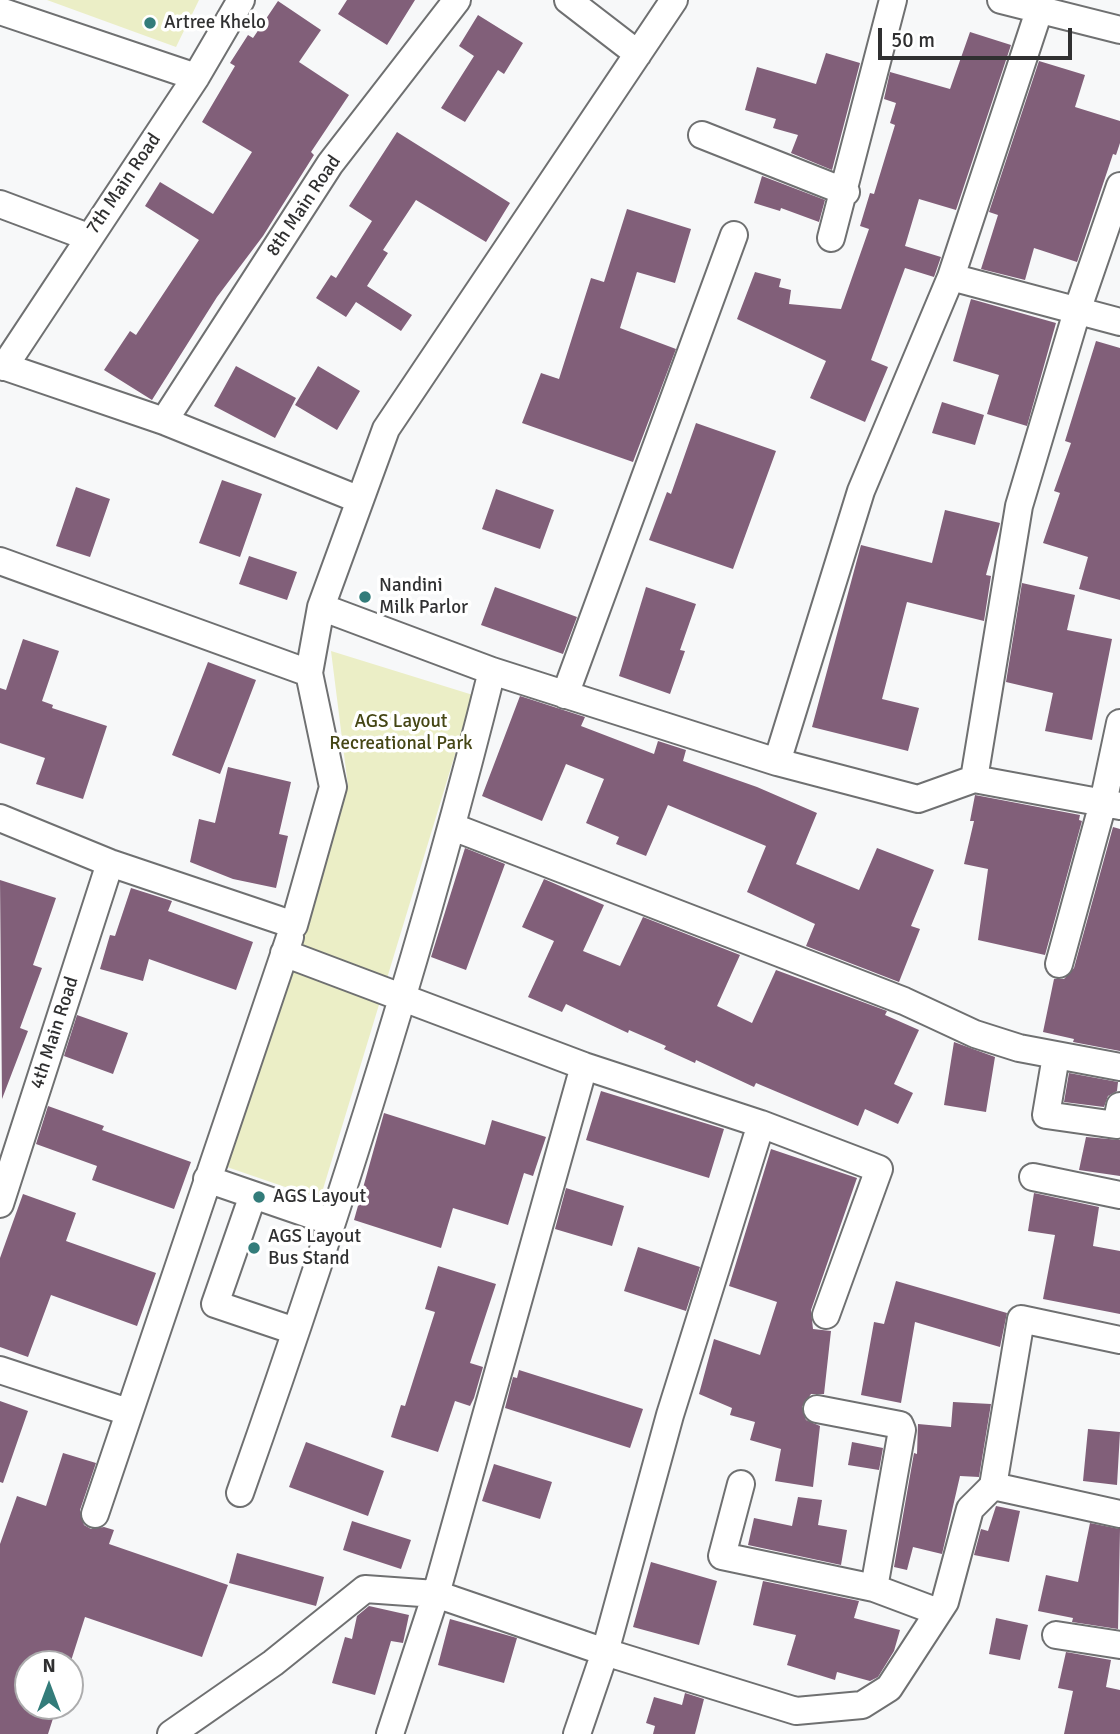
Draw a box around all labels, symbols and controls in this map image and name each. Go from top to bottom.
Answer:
place label: Artree Khelo [164,12,266,34]
scale bar [882,14,1076,58]
marker: Artree Khelo [142,15,158,31]
text: 50 m [891,27,935,53]
street label: 7th Main Road [82,129,166,239]
street label: 8th Main Road [262,151,346,261]
place label: Nandini Milk Parlor [379,575,468,619]
marker: Nandini Milk Parlor [357,589,373,605]
park label: AGS Layout Recreational Park [329,711,473,755]
street label: 4th Main Road [26,974,84,1092]
place label: AGS Layout [273,1186,366,1208]
marker: AGS Layout [251,1189,267,1205]
place label: AGS Layout Bus Stand [268,1226,361,1270]
marker: AGS Layout Bus Stand [246,1240,262,1256]
north arrow [14,1650,84,1720]
text: N [42,1654,56,1678]

